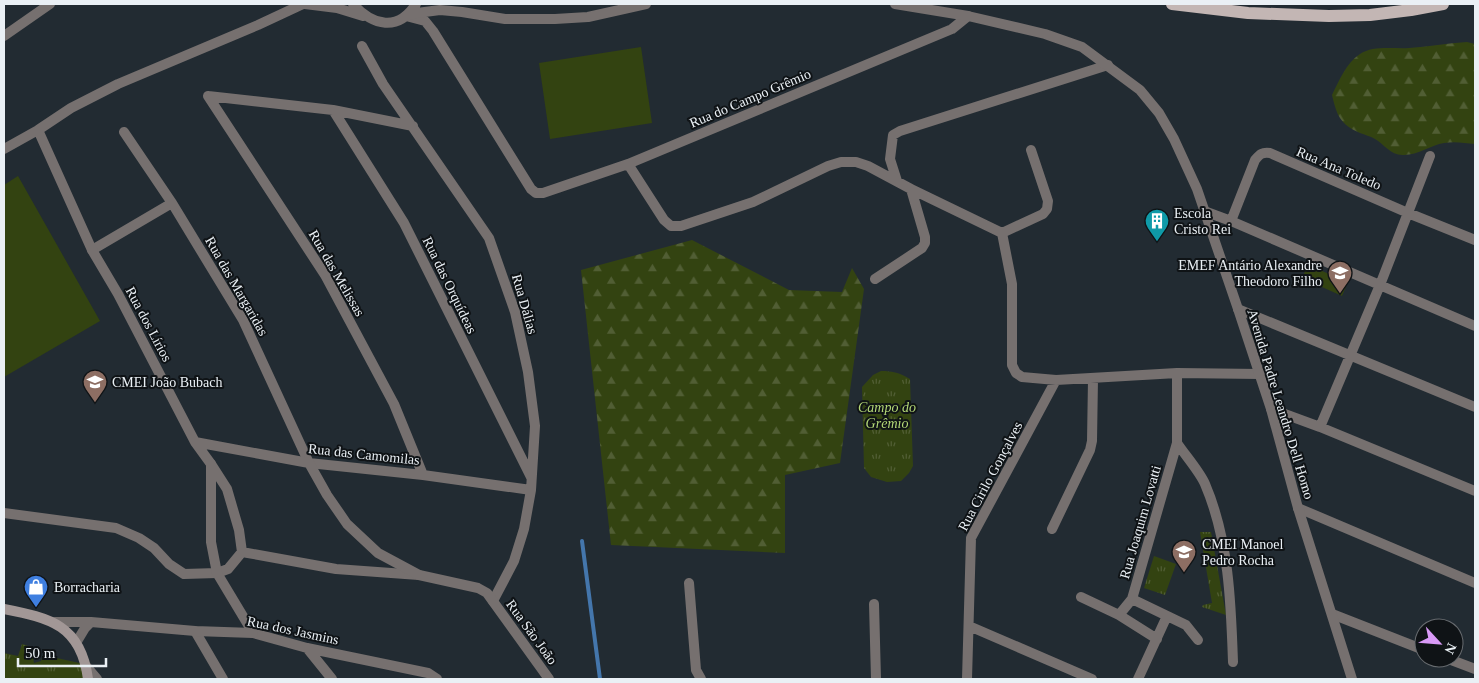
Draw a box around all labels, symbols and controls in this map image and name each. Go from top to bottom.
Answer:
street label: Rua do Campo Grêmio [687,66,813,131]
street label: Rua Ana Toledo [1294,144,1383,193]
place label: Escola Cristo Rei [1174,206,1231,237]
building icon: Escola Cristo Rei [1144,208,1170,242]
street label: Rua das Melissas [306,227,367,319]
street label: Rua das Margaridas [202,234,271,338]
street label: Rua das Orquídeas [420,234,479,336]
place label: EMEF Antário Alexandre Theodoro Filho [1178,258,1322,289]
school or university icon: EMEF Antário Alexandre Theodoro Filho [1327,260,1353,294]
street label: Rua Dálias [509,272,540,336]
street label: Rua dos Lírios [123,284,175,364]
street label: Avenida Padre Leandro Dell Homo [1244,307,1317,501]
school or university icon: CMEI João Bubach [82,369,108,403]
place label: CMEI João Bubach [112,375,222,390]
park label: Campo do Grêmio [858,400,916,431]
street label: Rua Cirilo Gonçalves [955,419,1026,533]
street label: Rua das Camomilas [307,441,420,468]
street label: Rua Joaquim Lovatti [1117,464,1164,581]
place label: CMEI Manoel Pedro Rocha [1202,537,1283,568]
school or university icon: CMEI Manoel Pedro Rocha [1171,539,1197,573]
shop icon: Borracharia [23,574,49,608]
place label: Borracharia [54,580,121,595]
street label: Rua São João [503,597,560,668]
street label: Rua dos Jasmins [246,613,340,648]
north arrow [1414,618,1464,668]
scale bar [18,636,105,668]
text: N [1441,641,1459,656]
text: 50 m [25,645,56,661]

